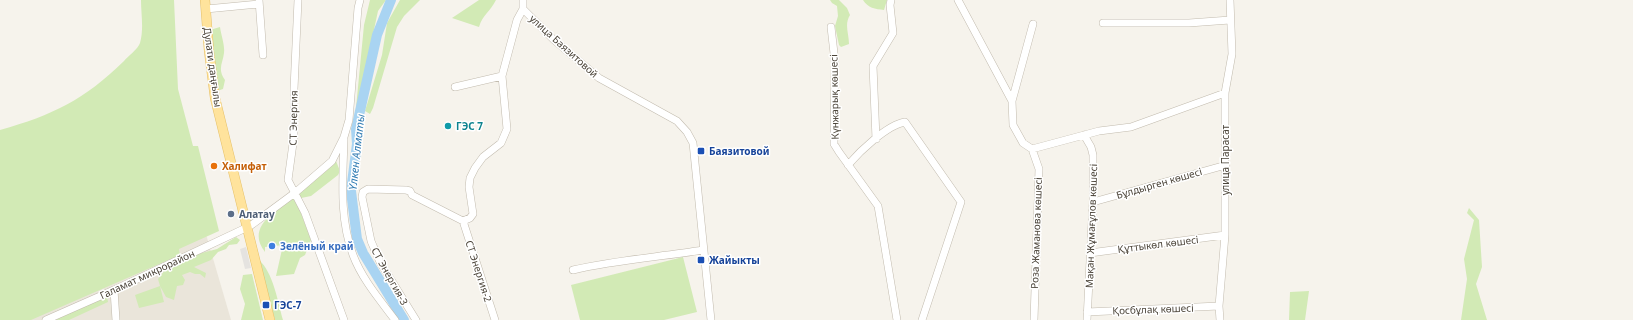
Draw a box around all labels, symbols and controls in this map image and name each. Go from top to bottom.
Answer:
street label: улица Баязитовой [527,11,601,81]
street label: Дулати даңғылы [200,26,226,108]
street label: Күнжарық көшесі [826,54,842,140]
street label: СТ Энергия [286,90,300,146]
water label: Үлкен Алматы [345,113,367,191]
place label: ГЭС 7 [456,119,483,133]
marker: ГЭС 7 [443,121,453,131]
street label: улица Парасат [1218,124,1232,195]
place label: Баязитовой [709,144,769,158]
marker: Баязитовой [696,146,706,156]
place label: Халифат [222,159,267,173]
marker: Халифат [209,161,219,171]
street label: Мақан Жұмағұлов көшесі [1082,164,1100,288]
street label: Бұлдырген көшесі [1115,164,1203,202]
street label: Роза Жаманова көшесі [1027,177,1045,289]
place label: Алатау [239,207,275,221]
marker: Алатау [226,209,236,219]
street label: Құттыкөл көшесі [1117,232,1199,256]
street label: СТ Энергия-2 [462,238,496,304]
place label: Зелёный край [280,239,354,253]
marker: Зелёный край [267,241,277,251]
street label: СТ Энергия-3 [368,245,412,308]
street label: Галамат микрорайон [97,246,197,302]
place label: Жайыкты [709,253,760,267]
marker: Жайыкты [696,255,706,265]
place label: ГЭС-7 [274,298,302,312]
marker: ГЭС-7 [261,300,271,310]
street label: Қосбұлақ көшесі [1112,301,1194,317]

